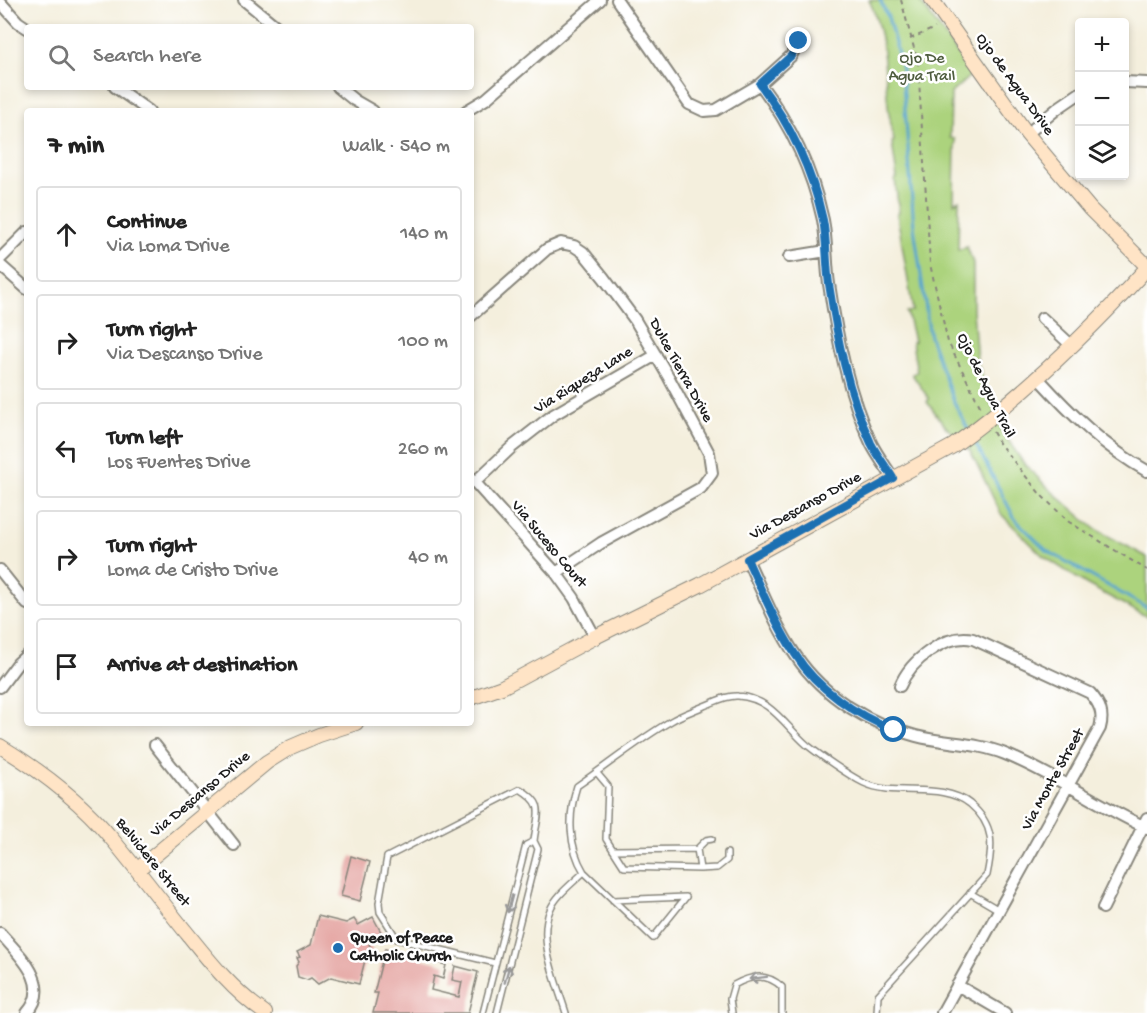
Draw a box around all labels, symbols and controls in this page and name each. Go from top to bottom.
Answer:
map controls [1075,18,1129,180]
button: + [1075,18,1129,72]
search box [24,24,474,90]
route end [785,27,811,53]
street label: Ojo de Agua Drive [971,30,1058,140]
icon: search [45,41,78,74]
text: Search here [93,44,201,70]
park label: Ojo De Agua Trail [889,50,955,87]
button: − [1075,72,1129,126]
button: layers [1075,126,1129,180]
text: 7 min [48,132,104,163]
text: Walk · 540 m [343,136,450,159]
text: Continue [107,210,187,236]
icon: ahead [50,218,83,251]
text: 140 m [400,223,448,246]
text: Via Loma Drive [107,236,230,259]
street label: Dulce Tierra Drive [643,315,717,427]
text: Turn right [107,318,195,344]
icon: right [50,326,83,359]
text: 100 m [398,331,448,354]
street label: Ojo de Agua Trail [951,331,1019,441]
street label: Via Riqueza Lane [530,343,637,419]
text: Via Descanso Drive [107,344,263,367]
text: Turn left [107,426,181,452]
icon: left [50,434,83,467]
text: 260 m [398,439,448,462]
text: Los Fuentes Drive [107,452,250,475]
street label: Via Descanso Drive [746,468,866,546]
street label: Via Suceso Court [505,497,591,594]
text: Turn right [107,534,195,560]
icon: right [50,542,83,575]
text: 40 m [408,547,448,570]
text: Loma de Cristo Drive [107,560,278,583]
icon: arrive [50,650,83,683]
text: Arrive at destination [107,653,297,679]
route start [880,716,906,742]
street label: Via Monte Street [1018,725,1090,835]
street label: Via Descanso Drive [146,747,255,843]
street label: Belvidere Street [110,814,194,912]
one-way arrow [504,895,515,914]
place label: Queen of Peace Catholic Church [349,929,454,967]
marker: Queen of Peace Catholic Church [331,941,345,955]
one-way arrow [502,965,513,984]
one-way arrow [749,973,768,984]

